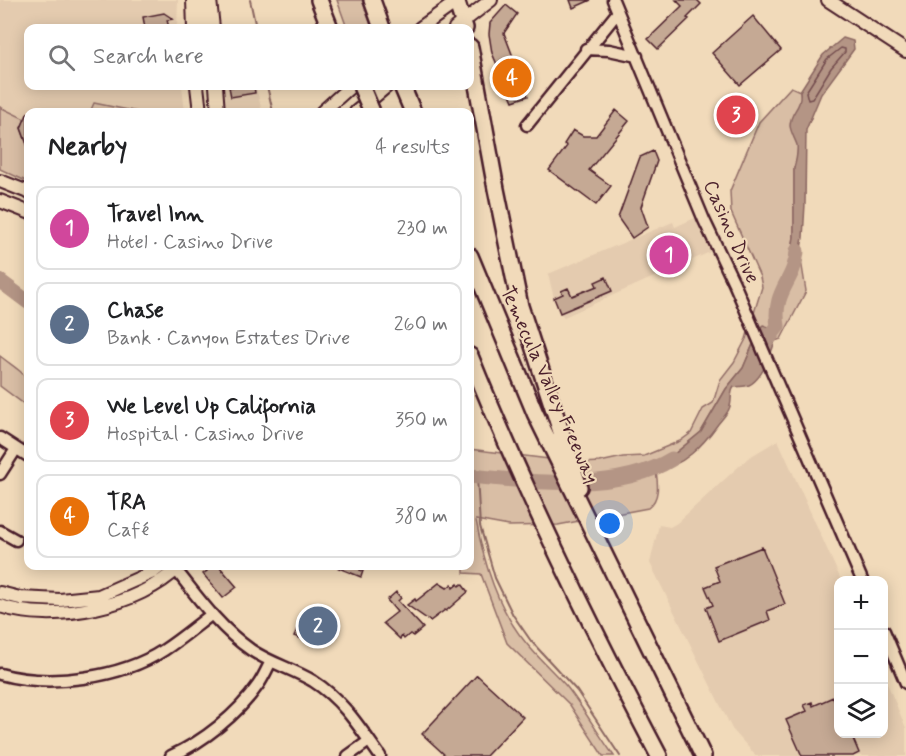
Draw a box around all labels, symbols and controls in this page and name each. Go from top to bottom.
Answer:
search box [24,24,474,90]
icon: search [45,41,78,74]
text: Search here [93,43,204,71]
pin: 4 [492,56,532,100]
pin: 3 [716,92,756,138]
text: Nearby [48,130,127,164]
text: 4 results [375,134,450,161]
street label: Casino Drive [696,176,766,288]
text: Travel Inn [107,201,203,229]
text: 1 [65,215,74,242]
text: 230 m [396,215,448,242]
text: Hotel · Casino Drive [107,229,273,256]
pin: 1 [650,232,688,278]
street label: Temecula Valley Freeway [493,282,605,488]
text: Chase [107,297,164,325]
text: 2 [65,311,74,338]
text: 260 m [394,311,448,338]
text: Bank · Canyon Estates Drive [107,325,350,352]
text: We Level Up California [107,393,316,421]
text: 3 [65,407,74,434]
text: 350 m [395,407,448,434]
text: Hospital · Casino Drive [107,421,304,448]
text: TRA [107,489,147,517]
text: 4 [64,503,75,530]
text: 380 m [395,503,448,530]
your location [595,509,624,538]
text: Café [107,517,149,544]
map controls [834,576,888,738]
button: + [834,576,888,630]
pin: 2 [298,604,338,648]
button: − [834,630,888,684]
button: layers [834,684,888,738]

